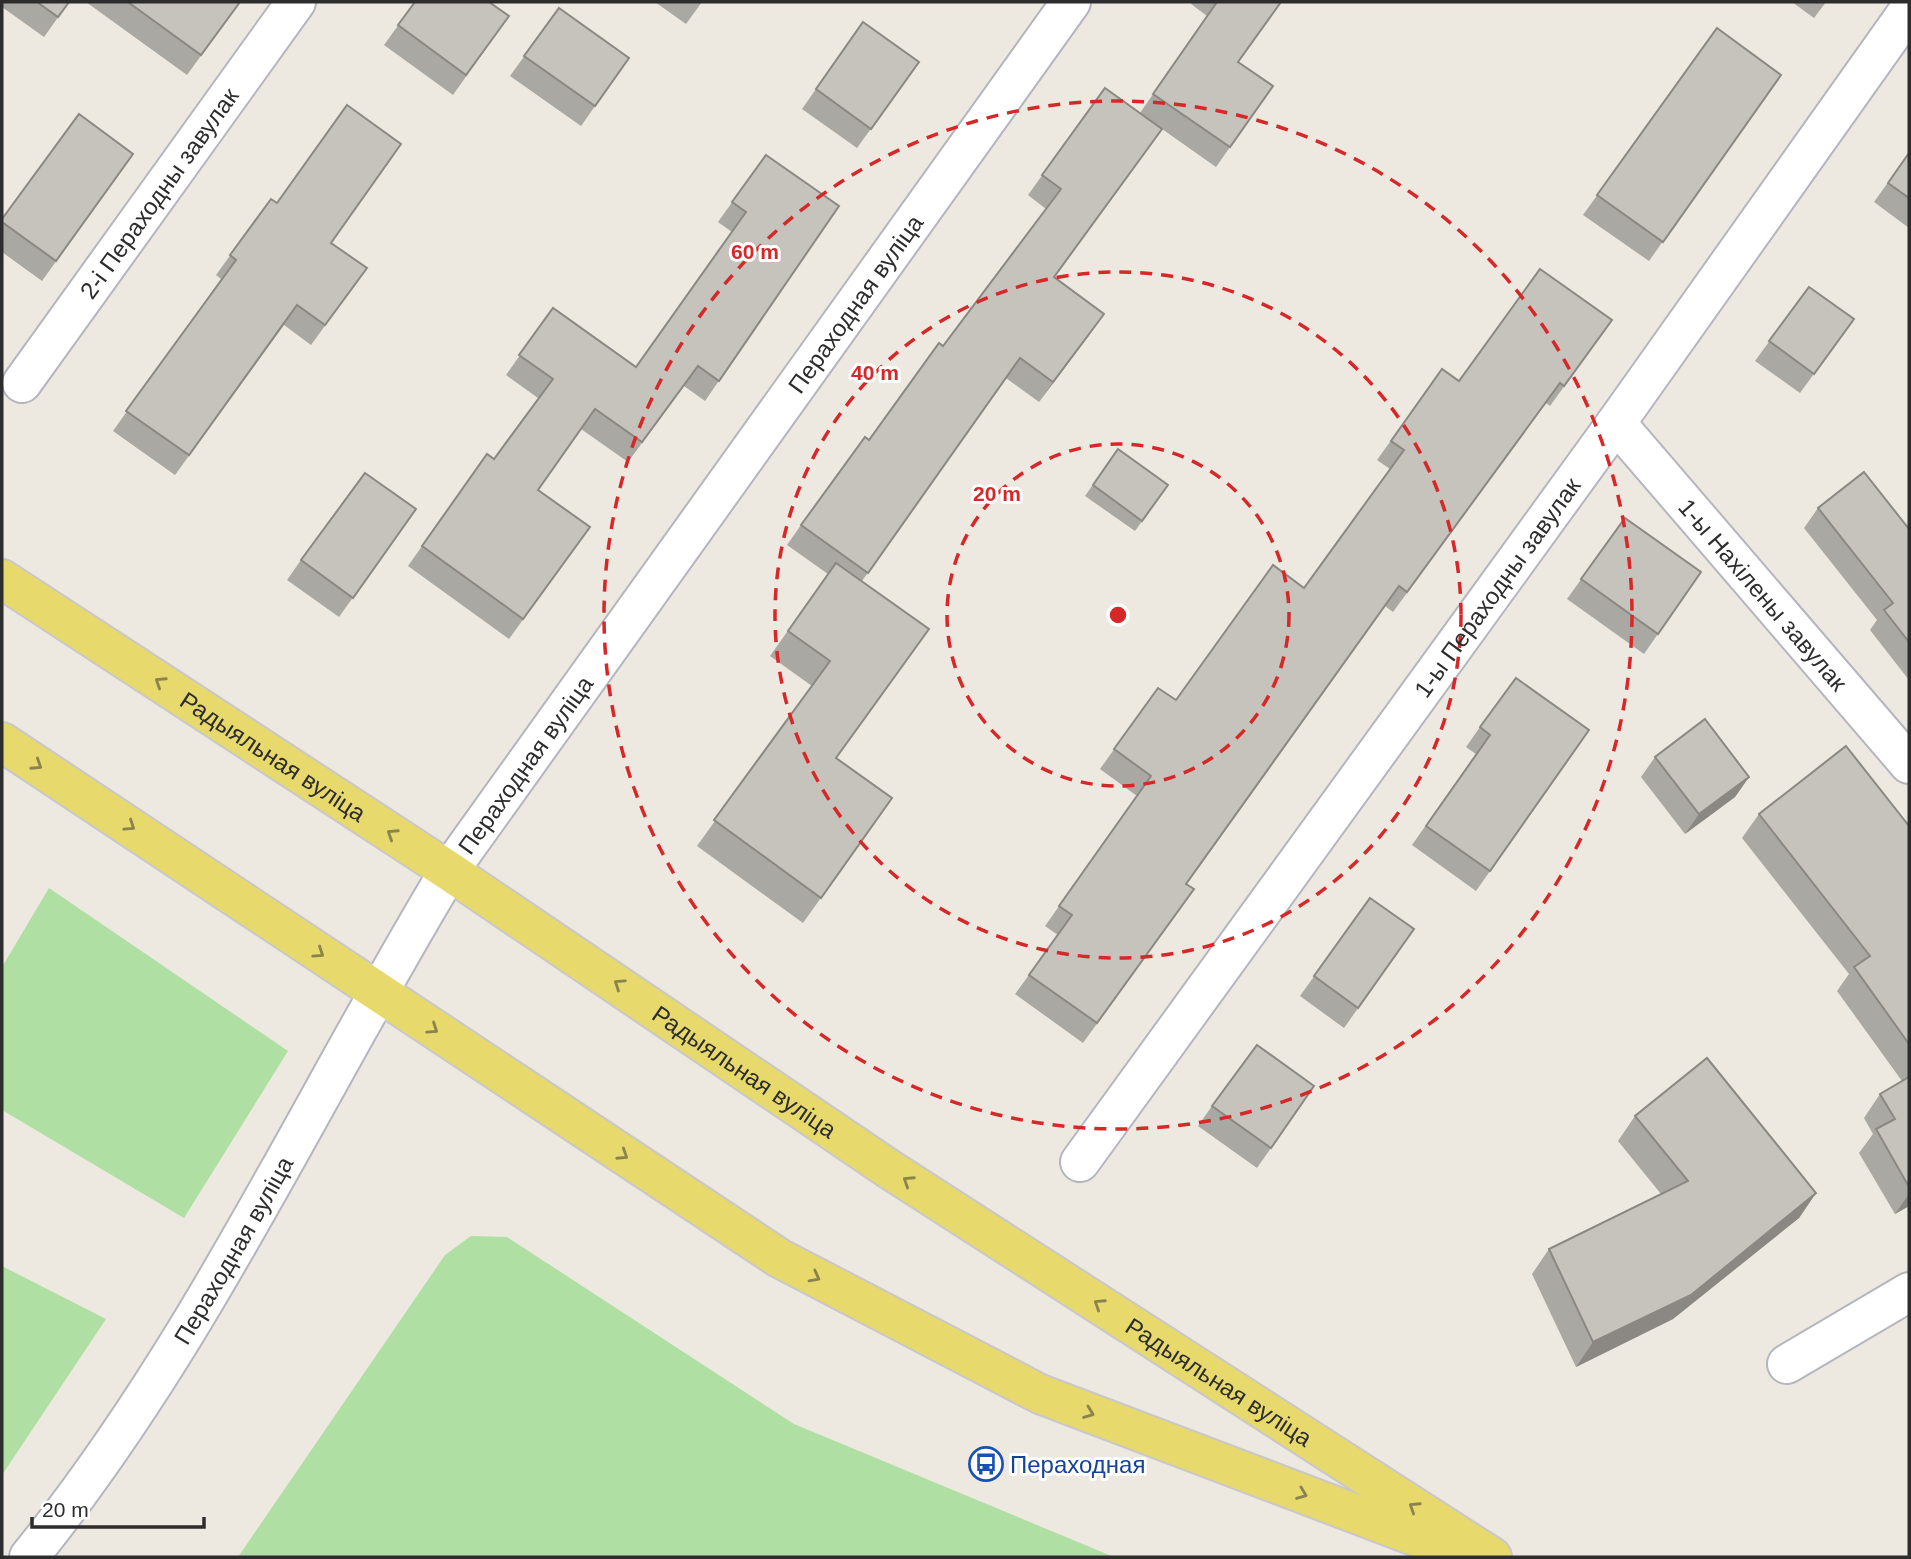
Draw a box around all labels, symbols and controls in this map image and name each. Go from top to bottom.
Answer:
street label: 2-і Пераходны завулак [74,82,244,303]
street label: Пераходная вуліца [782,209,928,398]
text: 60 m [731,240,779,263]
text: 40 m [851,361,899,384]
street label: 1-ы Пераходны завулак [1408,472,1586,702]
text: 20 m [973,482,1021,505]
street label: 1-ы Нахілены завулак [1674,493,1853,696]
centre of rings [1106,603,1130,627]
street label: Пераходная вуліца [452,670,598,859]
one-way arrow [155,678,168,691]
street label: Радыяльная вуліца [176,686,372,827]
one-way arrow [30,757,43,770]
one-way arrow [122,818,135,831]
one-way arrow [386,829,399,842]
one-way arrow [311,944,324,957]
one-way arrow [613,979,626,992]
street label: Радыяльная вуліца [648,1000,842,1143]
one-way arrow [425,1021,438,1033]
one-way arrow [615,1147,628,1160]
street label: Пераходная вуліца [168,1151,298,1349]
one-way arrow [903,1176,916,1189]
one-way arrow [808,1268,820,1282]
one-way arrow [1094,1299,1107,1312]
street label: Радыяльная вуліца [1121,1312,1318,1452]
one-way arrow [1083,1405,1095,1419]
bus stop icon: Пераходная [967,1445,1005,1483]
place label: Пераходная [1010,1451,1145,1478]
one-way arrow [1296,1485,1308,1499]
scale bar [32,1486,203,1530]
text: 20 m [42,1498,89,1521]
one-way arrow [1409,1503,1422,1515]

